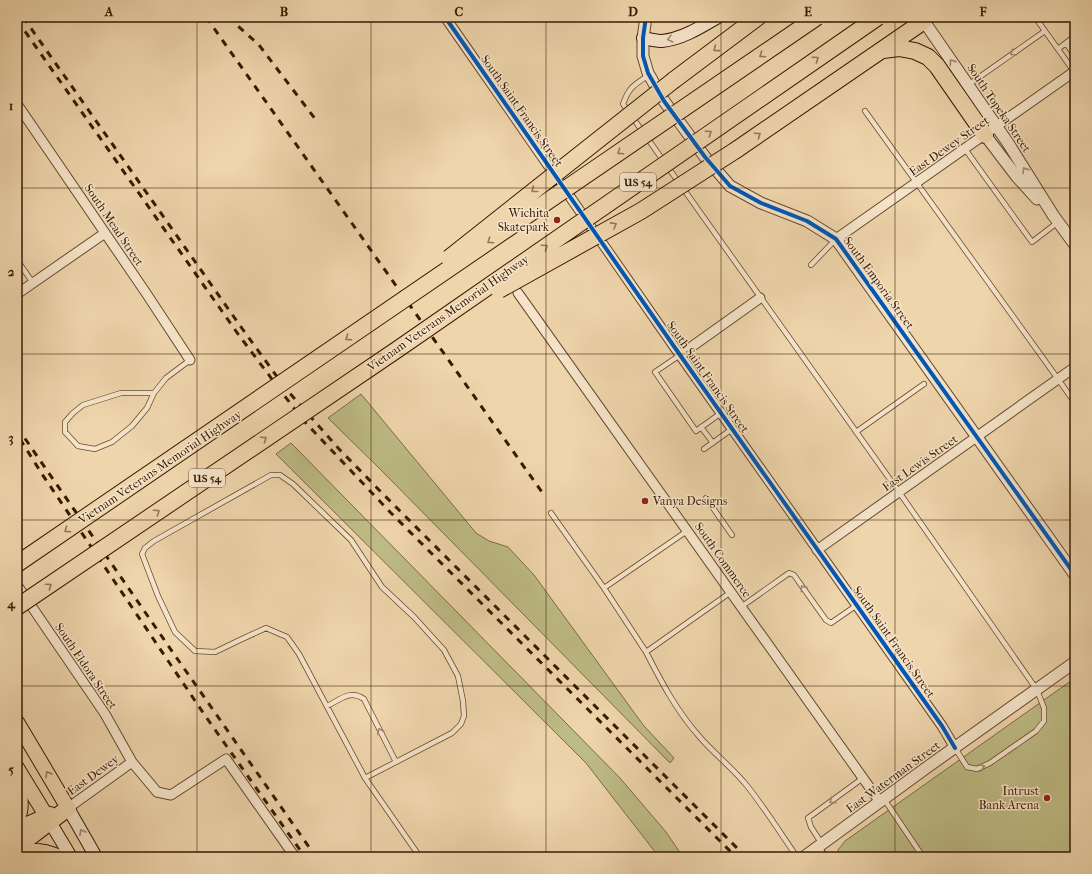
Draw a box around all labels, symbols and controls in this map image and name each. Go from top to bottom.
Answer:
text: A [104,4,114,19]
text: B [280,4,289,19]
text: C [455,4,464,19]
text: D [628,4,638,19]
text: E [804,4,812,19]
text: F [979,4,987,19]
one-way arrow [667,34,673,42]
one-way arrow [713,44,720,51]
one-way arrow [1010,48,1017,56]
one-way arrow [759,50,766,58]
street label: South Saint Francis Street [478,52,566,170]
one-way arrow [812,56,819,64]
one-way arrow [949,59,957,66]
street label: South Topeka Street [964,61,1034,156]
text: 1 [9,98,14,113]
street label: East Dewey Street [906,113,992,179]
one-way arrow [705,131,712,138]
one-way arrow [754,132,761,140]
one-way arrow [617,147,624,155]
one-way arrow [1022,167,1030,174]
road number: US 54 [620,173,656,191]
street label: South Mead Street [81,181,147,269]
one-way arrow [531,186,538,193]
place label: Wichita Skatepark [498,206,550,234]
marker: Wichita Skatepark [552,215,562,225]
one-way arrow [610,223,617,230]
street label: South Emporia Street [841,234,918,332]
one-way arrow [487,236,494,244]
one-way arrow [541,244,548,252]
street label: Vietnam Veterans Memorial Highway [364,251,532,375]
text: 2 [8,264,15,279]
street label: South Saint Francis Street [664,318,752,436]
one-way arrow [345,333,352,341]
street label: Vietnam Veterans Memorial Highway [75,407,245,528]
text: 3 [8,430,14,446]
street label: East Lewis Street [880,431,961,494]
one-way arrow [260,436,267,444]
road number: US 54 [189,469,225,487]
place label: Vanya Designs [652,494,728,508]
marker: Vanya Designs [640,496,650,506]
one-way arrow [153,509,160,517]
street label: South Commerce [692,520,754,600]
one-way arrow [65,525,72,532]
one-way arrow [45,583,52,590]
street label: South Saint Francis Street [850,583,938,701]
one-way arrow [801,586,808,593]
text: 4 [6,596,16,612]
street label: South Eldora Street [52,620,120,712]
one-way arrow [377,727,385,735]
street label: East Waterman Street [843,738,943,816]
street label: East Dewey [65,751,122,798]
text: 5 [8,762,14,777]
one-way arrow [979,763,986,771]
one-way arrow [46,771,53,778]
place label: Intrust Bank Arena [979,784,1040,812]
marker: Intrust Bank Arena [1042,793,1052,803]
one-way arrow [829,796,836,803]
one-way arrow [79,829,87,837]

